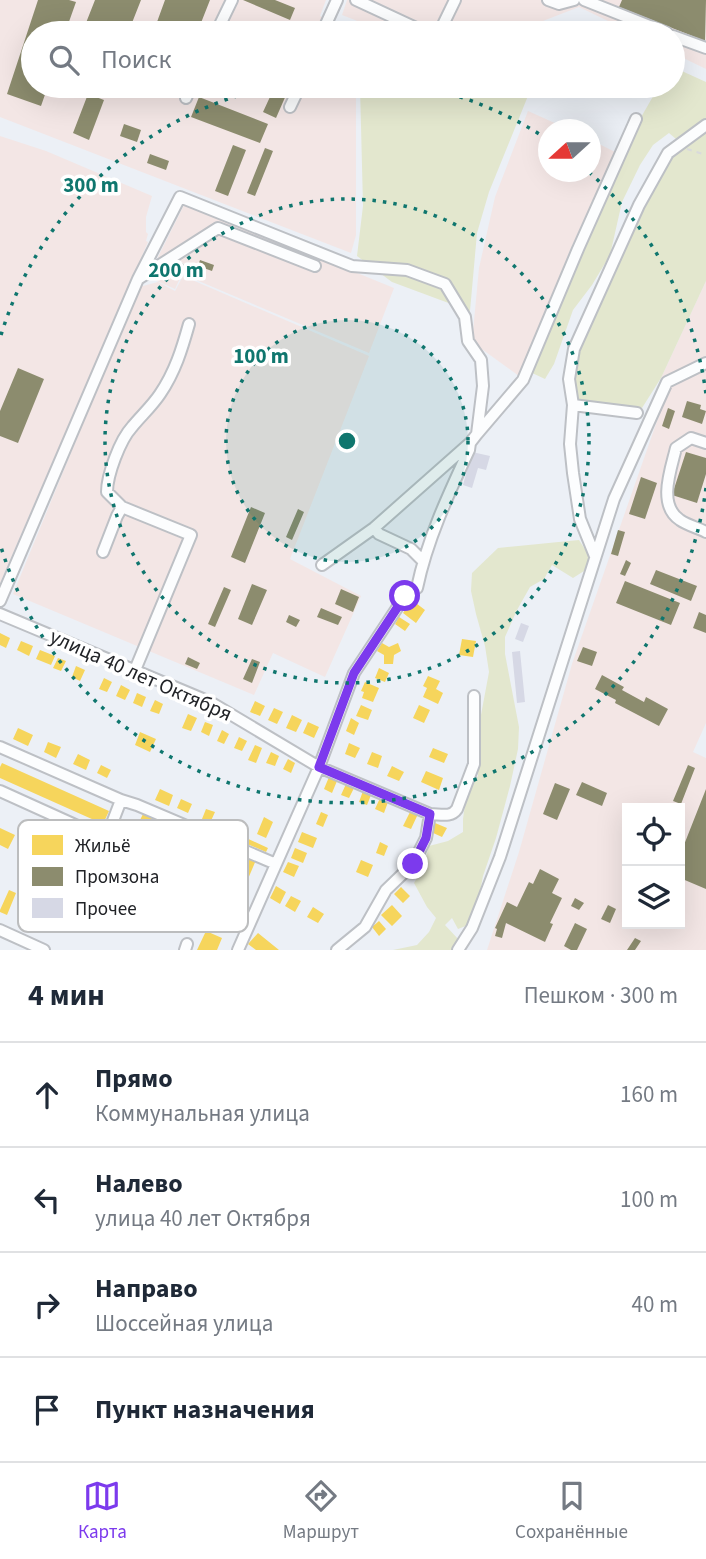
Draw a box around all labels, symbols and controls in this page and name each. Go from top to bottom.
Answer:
search box [21,21,685,98]
icon: search [45,41,83,79]
text: Поиск [101,41,171,78]
north arrow [538,119,601,182]
text: 300 m [63,170,119,200]
text: 200 m [148,255,204,285]
text: 100 m [233,341,289,371]
centre of rings [335,429,359,453]
route start [389,580,420,611]
street label: улица 40 лет Октября [45,621,237,729]
map controls [622,803,685,929]
button: locate [622,803,685,866]
legend [18,820,248,932]
text: Жильё [75,833,130,860]
route end [397,848,428,879]
text: Промзона [75,864,159,891]
button: layers [622,866,685,929]
text: Прочее [75,896,137,923]
text: 4 мин [28,974,105,1017]
text: Пешком · 300 m [524,979,678,1012]
text: Прямо [95,1060,173,1097]
icon: ahead [28,1076,66,1114]
text: 160 m [620,1078,678,1111]
text: Коммунальная улица [95,1097,310,1130]
text: Налево [95,1165,183,1202]
icon: left [28,1181,66,1219]
text: 100 m [620,1183,678,1216]
text: улица 40 лет Октября [95,1202,311,1235]
text: Направо [95,1270,198,1307]
icon: right [28,1286,66,1324]
text: 40 m [631,1288,678,1321]
text: Шоссейная улица [95,1307,273,1340]
icon: arrive [28,1391,66,1429]
text: Пункт назначения [95,1391,315,1428]
tab: Карта [78,1477,127,1546]
tab: Маршрут [283,1477,359,1546]
tab: Сохранённые [515,1477,628,1546]

